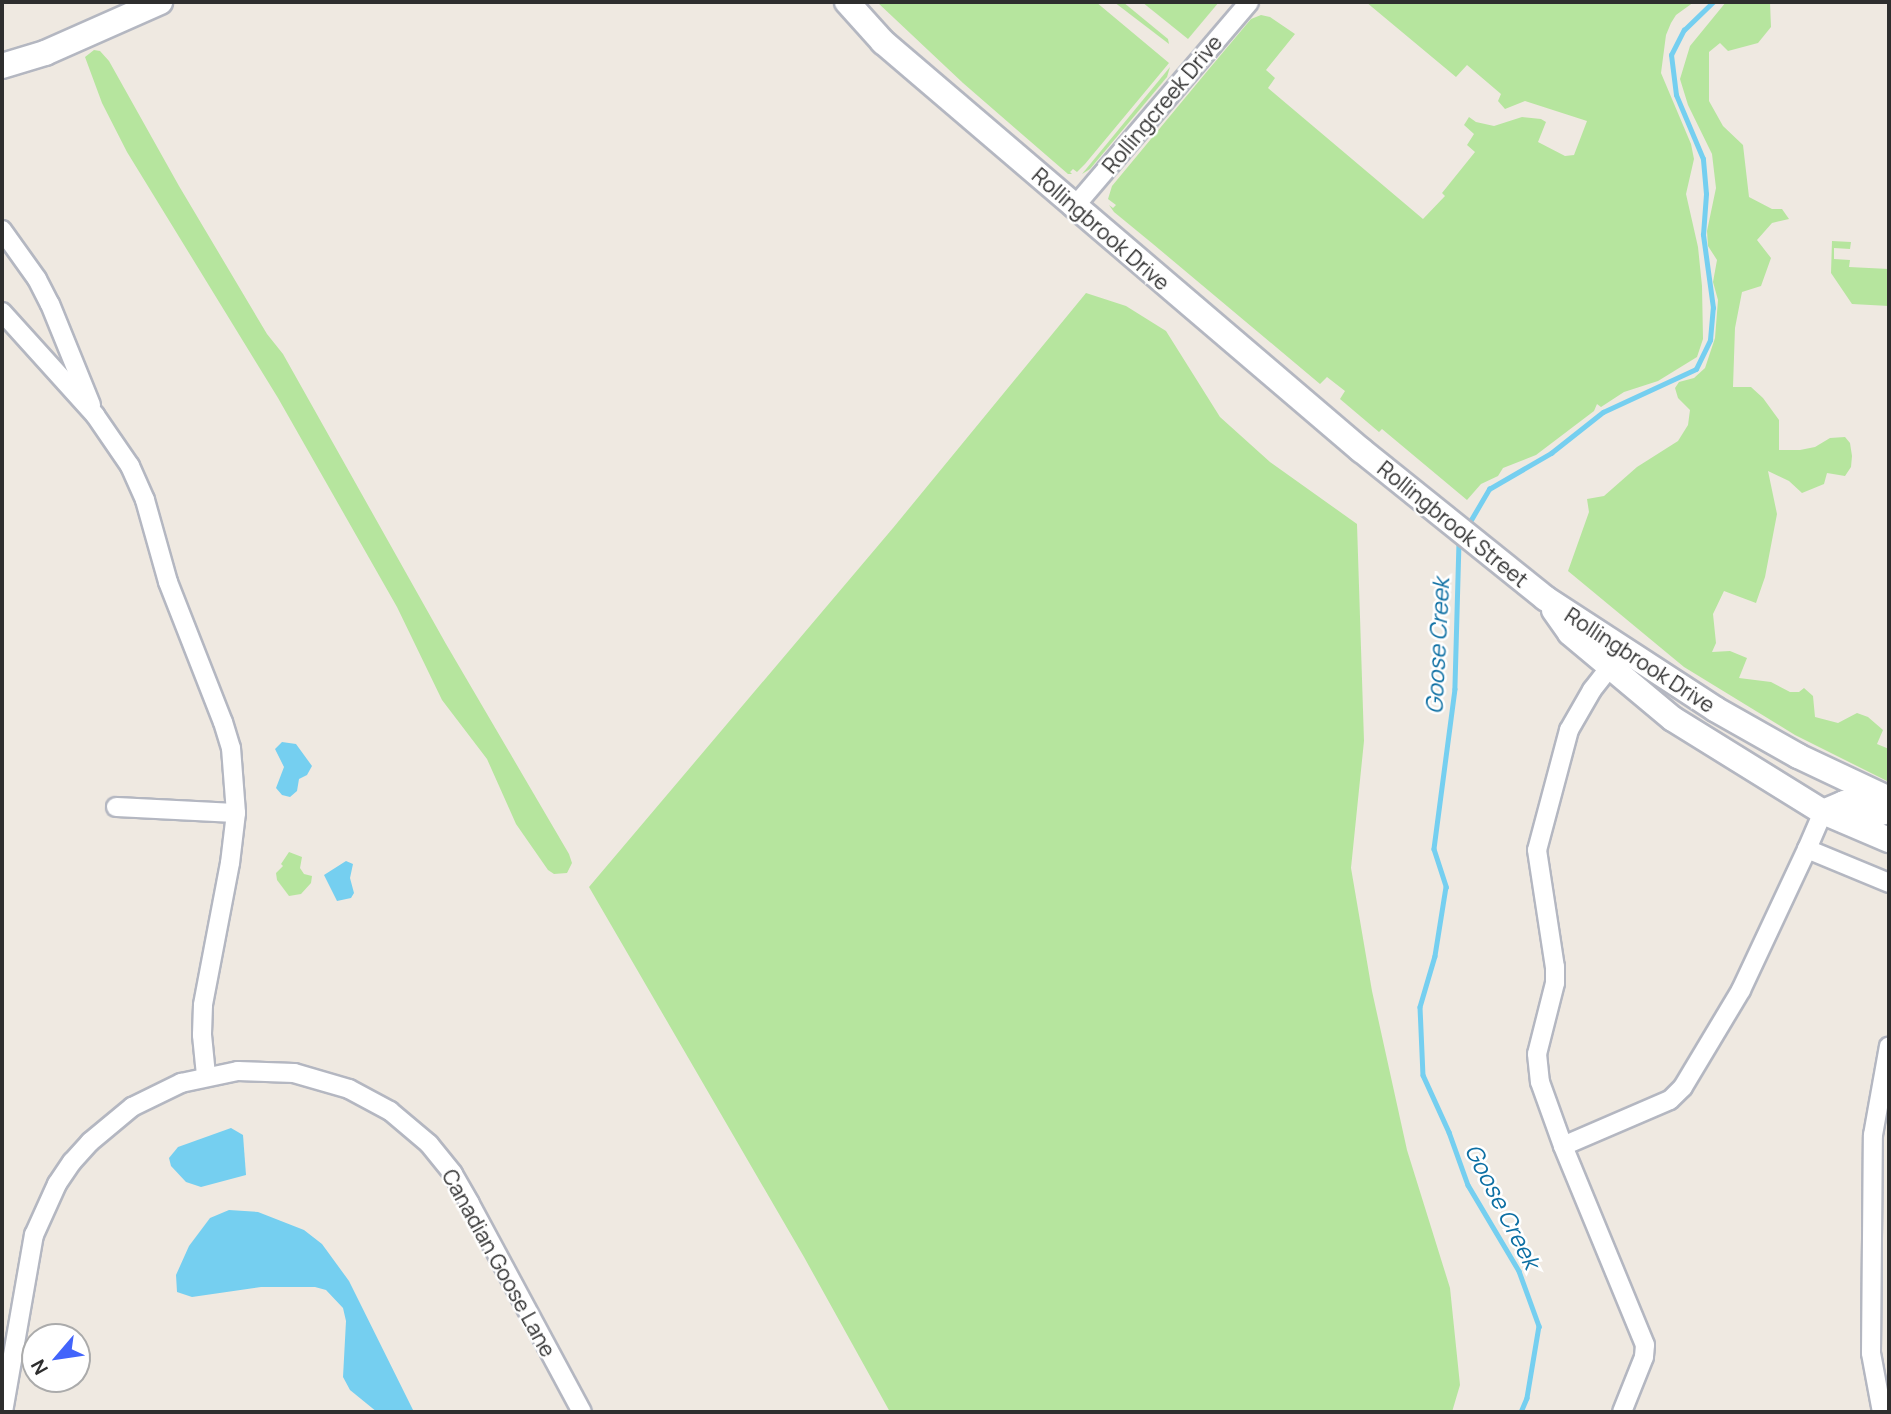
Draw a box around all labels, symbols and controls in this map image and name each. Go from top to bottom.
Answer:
street label: Rollingcreek Drive [1097,30,1227,178]
street label: Rollingbrook Drive [1027,163,1175,295]
street label: Rollingbrook Street [1373,456,1533,592]
water label: Goose Creek [1420,577,1454,715]
street label: Rollingbrook Drive [1560,602,1720,718]
water label: Goose Creek [1460,1139,1546,1273]
street label: Canadian Goose Lane [437,1165,561,1361]
north arrow [21,1323,91,1393]
text: N [25,1355,54,1379]

